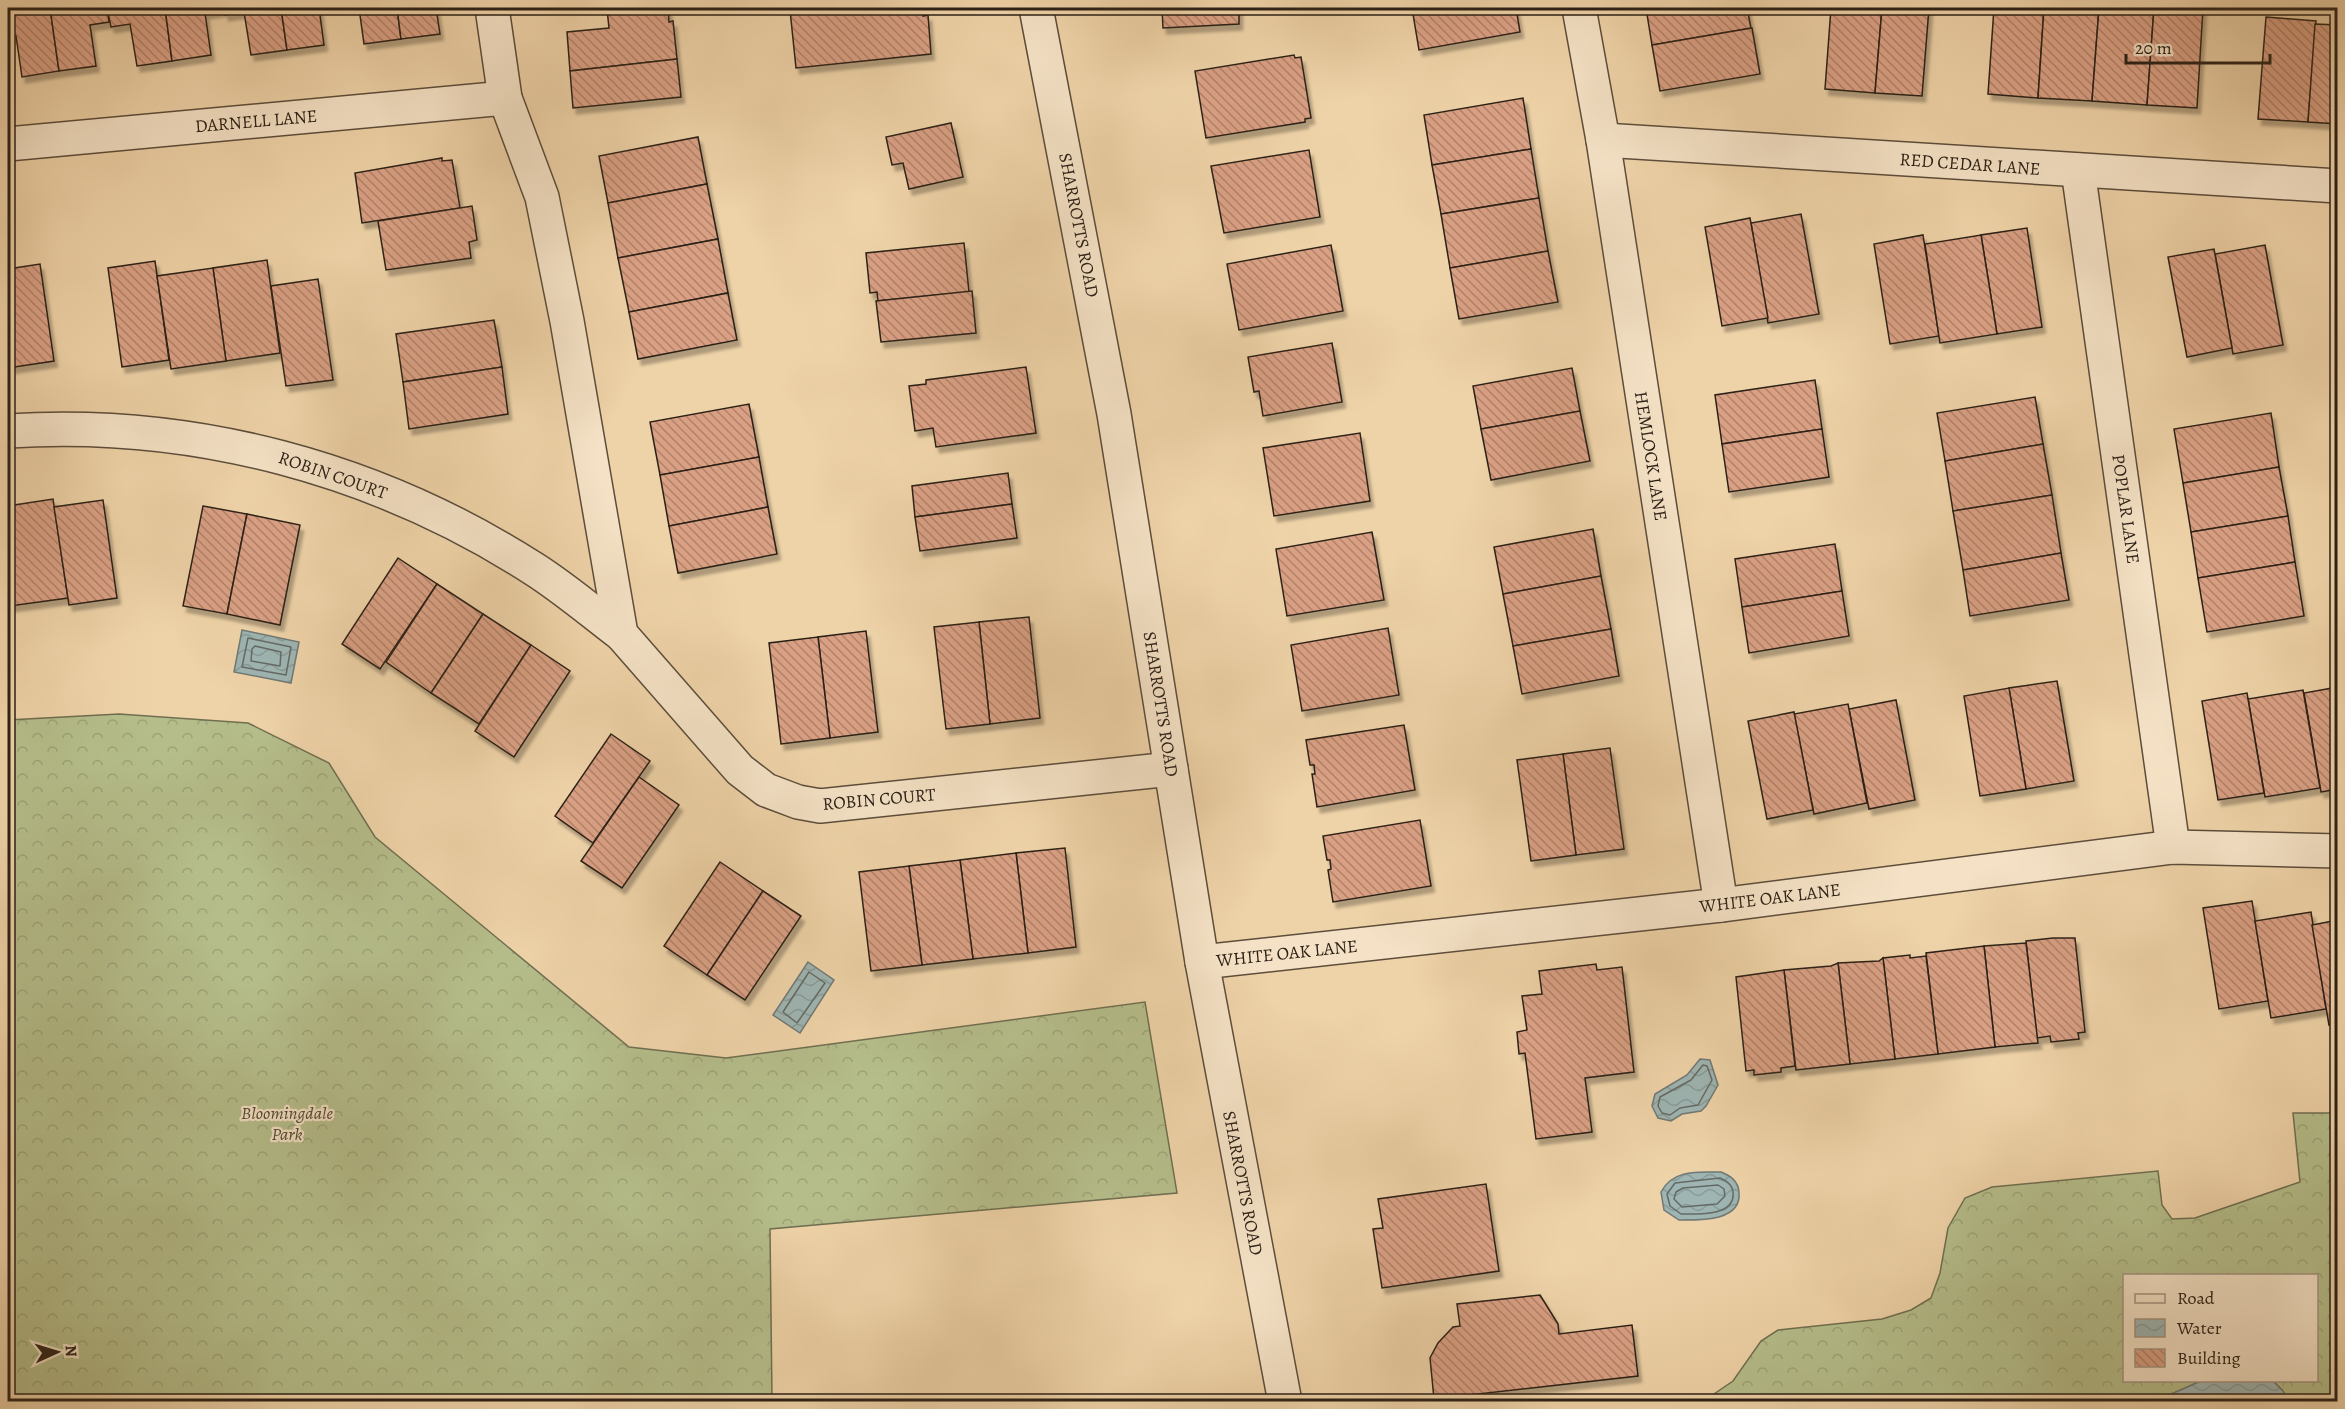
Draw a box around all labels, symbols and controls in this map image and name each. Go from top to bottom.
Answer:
scale bar [2126,27,2270,65]
text: 20 m [2135,36,2172,60]
street label: DARNELL LANE [194,104,318,138]
street label: RED CEDAR LANE [1899,147,2041,181]
street label: SHARROTTS ROAD [1053,151,1105,299]
street label: HEMLOCK LANE [1629,390,1673,522]
street label: ROBIN COURT [275,445,391,505]
street label: POPLAR LANE [2106,453,2146,565]
street label: SHARROTTS ROAD [1138,630,1184,778]
street label: ROBIN COURT [821,782,937,816]
street label: WHITE OAK LANE [1697,877,1842,919]
street label: WHITE OAK LANE [1214,934,1359,972]
park label: Bloomingdale Park [241,1101,333,1146]
street label: SHARROTTS ROAD [1217,1109,1269,1257]
legend [2123,1274,2318,1382]
text: Road [2177,1286,2215,1310]
text: Water [2176,1316,2222,1340]
north arrow [27,1322,87,1382]
text: N [60,1344,82,1358]
text: Building [2177,1346,2241,1370]

